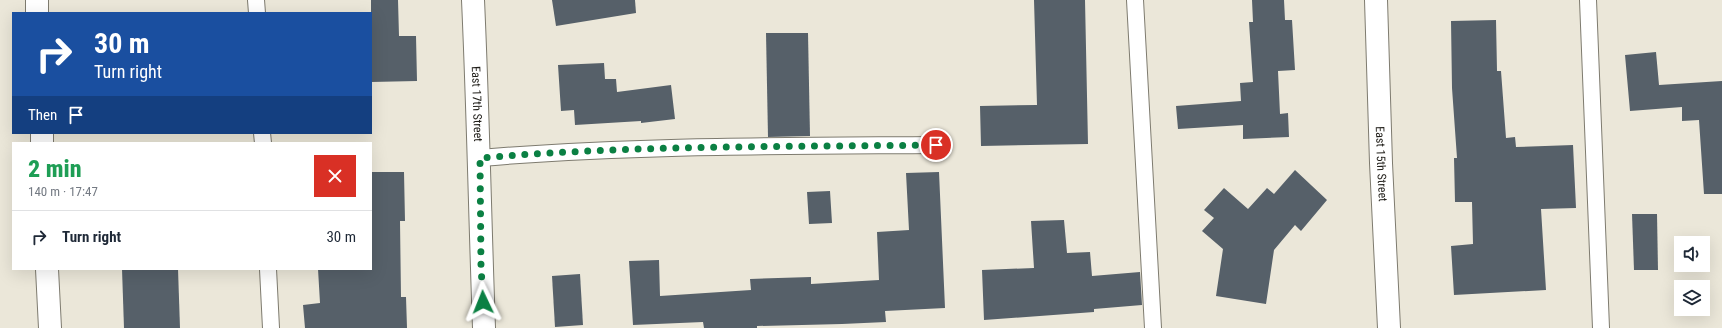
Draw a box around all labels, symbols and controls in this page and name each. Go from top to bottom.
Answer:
text: 30 m [94,27,150,60]
icon: right [28,28,80,80]
text: Turn right [94,61,162,82]
street label: East 17th Street [469,66,485,142]
icon: arrive [65,104,87,126]
text: Then [28,106,57,124]
street label: East 15th Street [1373,126,1390,202]
pin [919,128,953,162]
icon: arrive [925,134,947,156]
text: 2 min [28,155,82,183]
button: close [314,155,356,197]
text: 140 m · 17:47 [28,184,98,199]
icon: right [28,226,50,248]
text: Turn right [62,228,121,246]
text: 30 m [326,228,356,246]
map controls [1674,236,1710,316]
button: sound [1674,236,1710,272]
button: layers [1674,280,1710,316]
position arrow [462,281,504,323]

